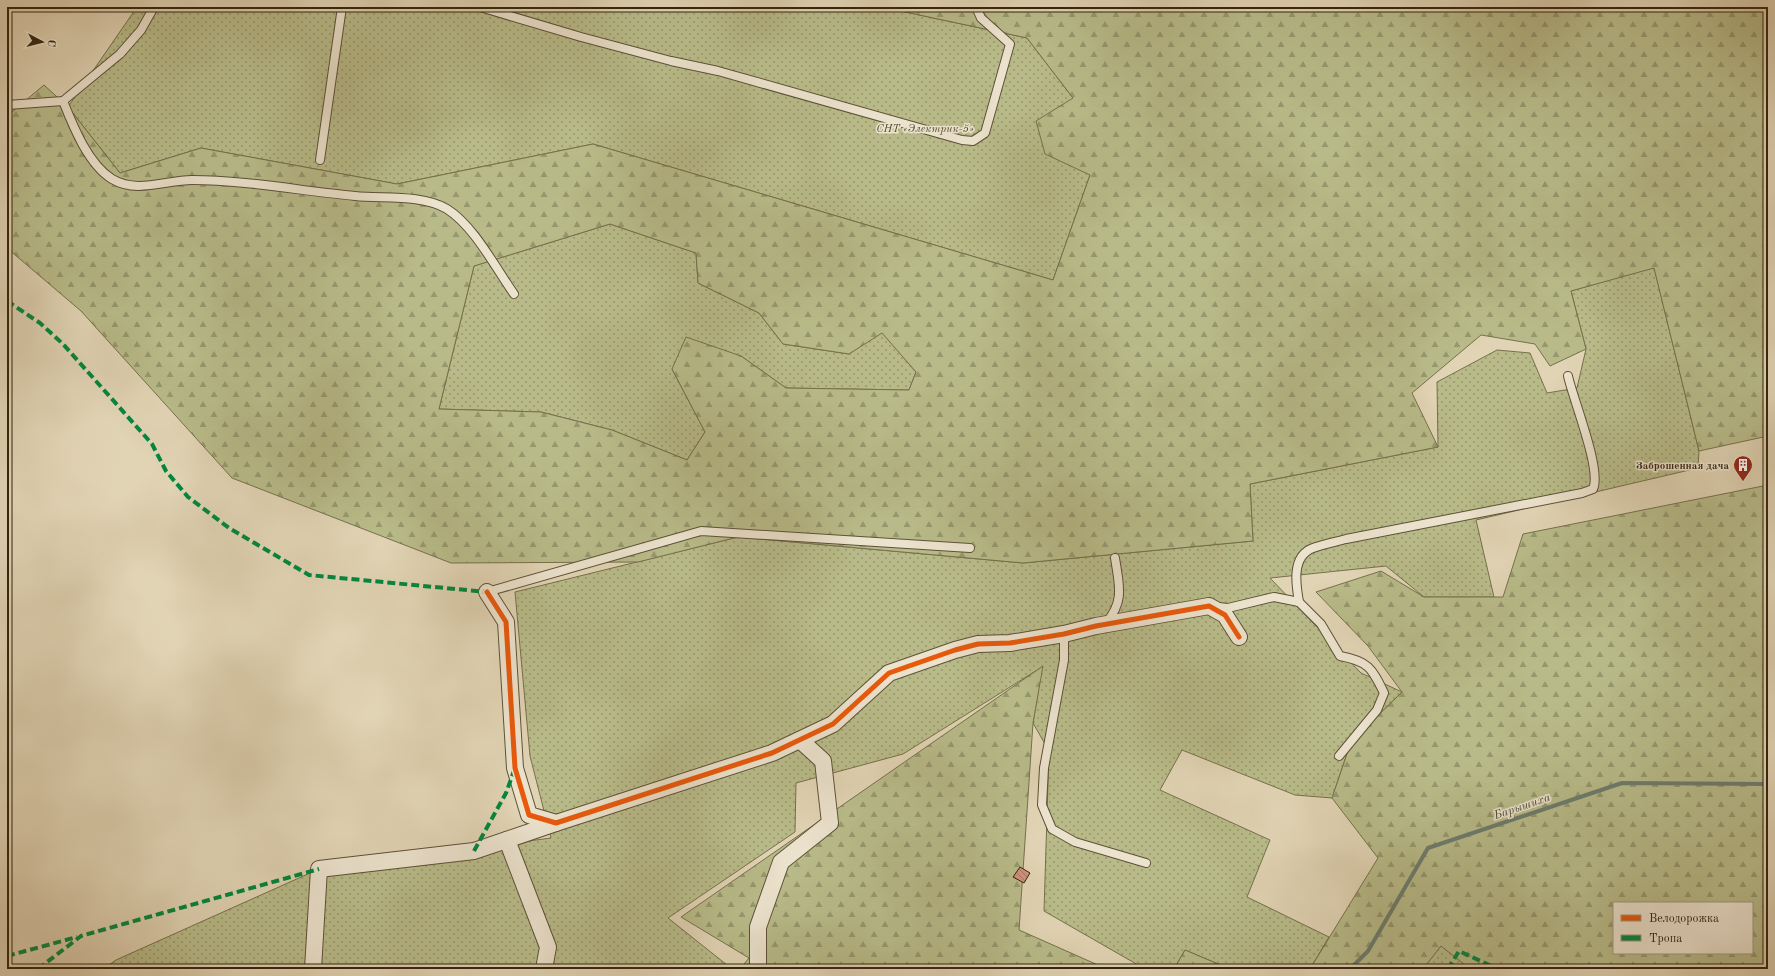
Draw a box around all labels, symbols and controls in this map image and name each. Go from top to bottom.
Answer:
north arrow [22,22,62,62]
text: С [45,39,56,47]
park label: СНТ «Электрик-5» [876,124,974,135]
building icon: Заброшенная дача [1732,454,1754,482]
place label: Заброшенная дача [1636,461,1729,472]
water label: Барышиха [1492,792,1552,822]
legend [1613,902,1753,954]
text: Велодорожка [1649,913,1719,925]
text: Тропа [1649,933,1682,945]

